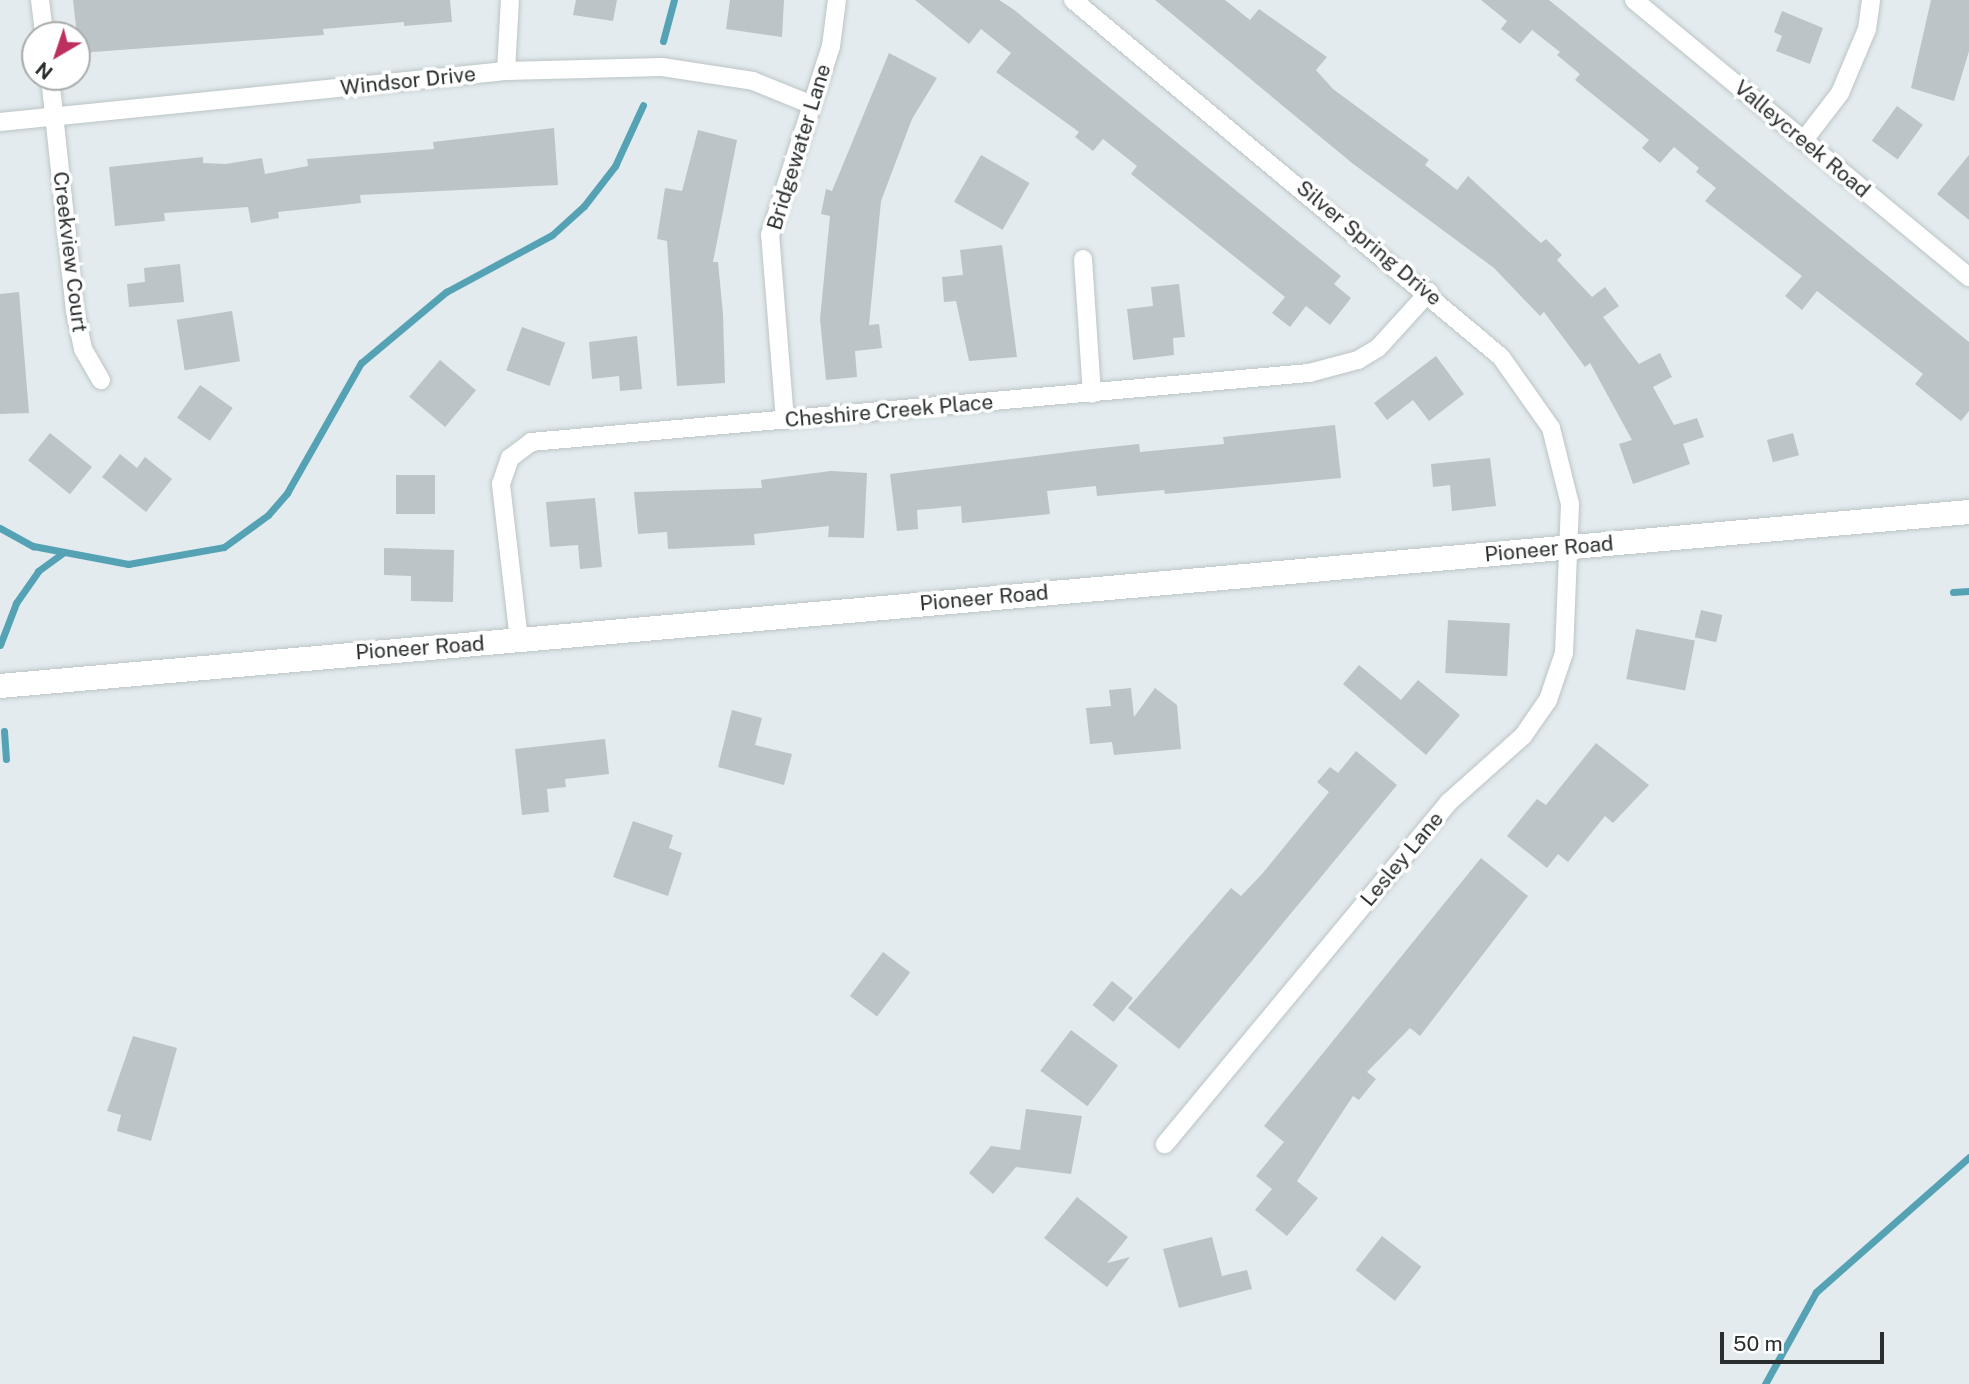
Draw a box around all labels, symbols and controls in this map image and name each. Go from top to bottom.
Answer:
north arrow [21,21,91,91]
text: N [31,58,57,84]
street label: Windsor Drive [339,61,477,101]
street label: Bridgewater Lane [762,61,836,233]
street label: Valleycreek Road [1729,75,1875,203]
street label: Creekview Court [48,170,92,334]
street label: Silver Spring Drive [1291,175,1447,311]
street label: Cheshire Creek Place [784,389,994,433]
street label: Pioneer Road [1483,531,1615,567]
street label: Pioneer Road [918,580,1050,616]
street label: Pioneer Road [355,631,485,665]
street label: Lesley Lane [1355,807,1449,911]
scale bar [1724,1318,1888,1362]
text: 50 m [1733,1331,1783,1356]

